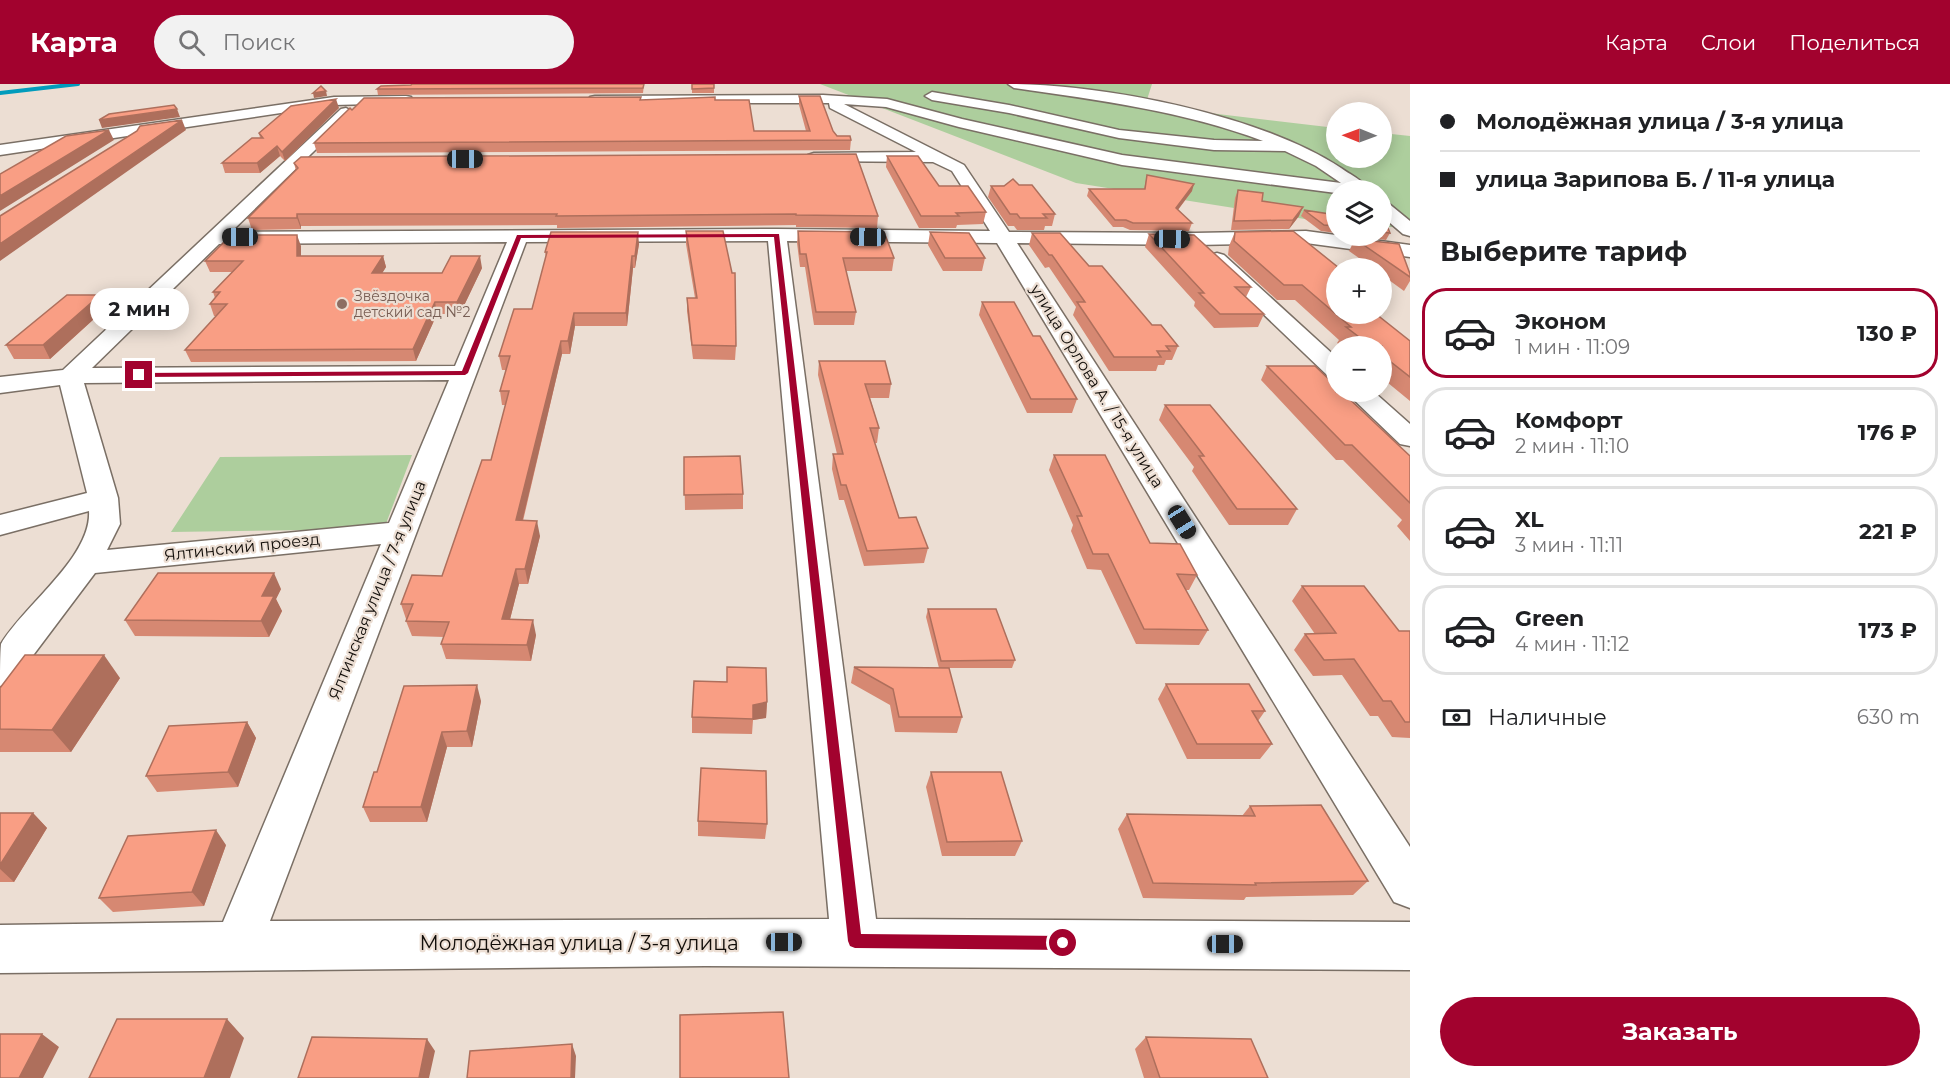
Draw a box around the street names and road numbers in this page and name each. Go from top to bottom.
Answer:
street label: улица Орлова А. / 15-я улица [1026,280,1168,491]
street label: Ялтинская улица / 7-я улица [324,478,430,702]
street label: Ялтинский проезд [163,529,321,565]
street label: Молодёжная улица / 3-я улица [419,931,739,955]

